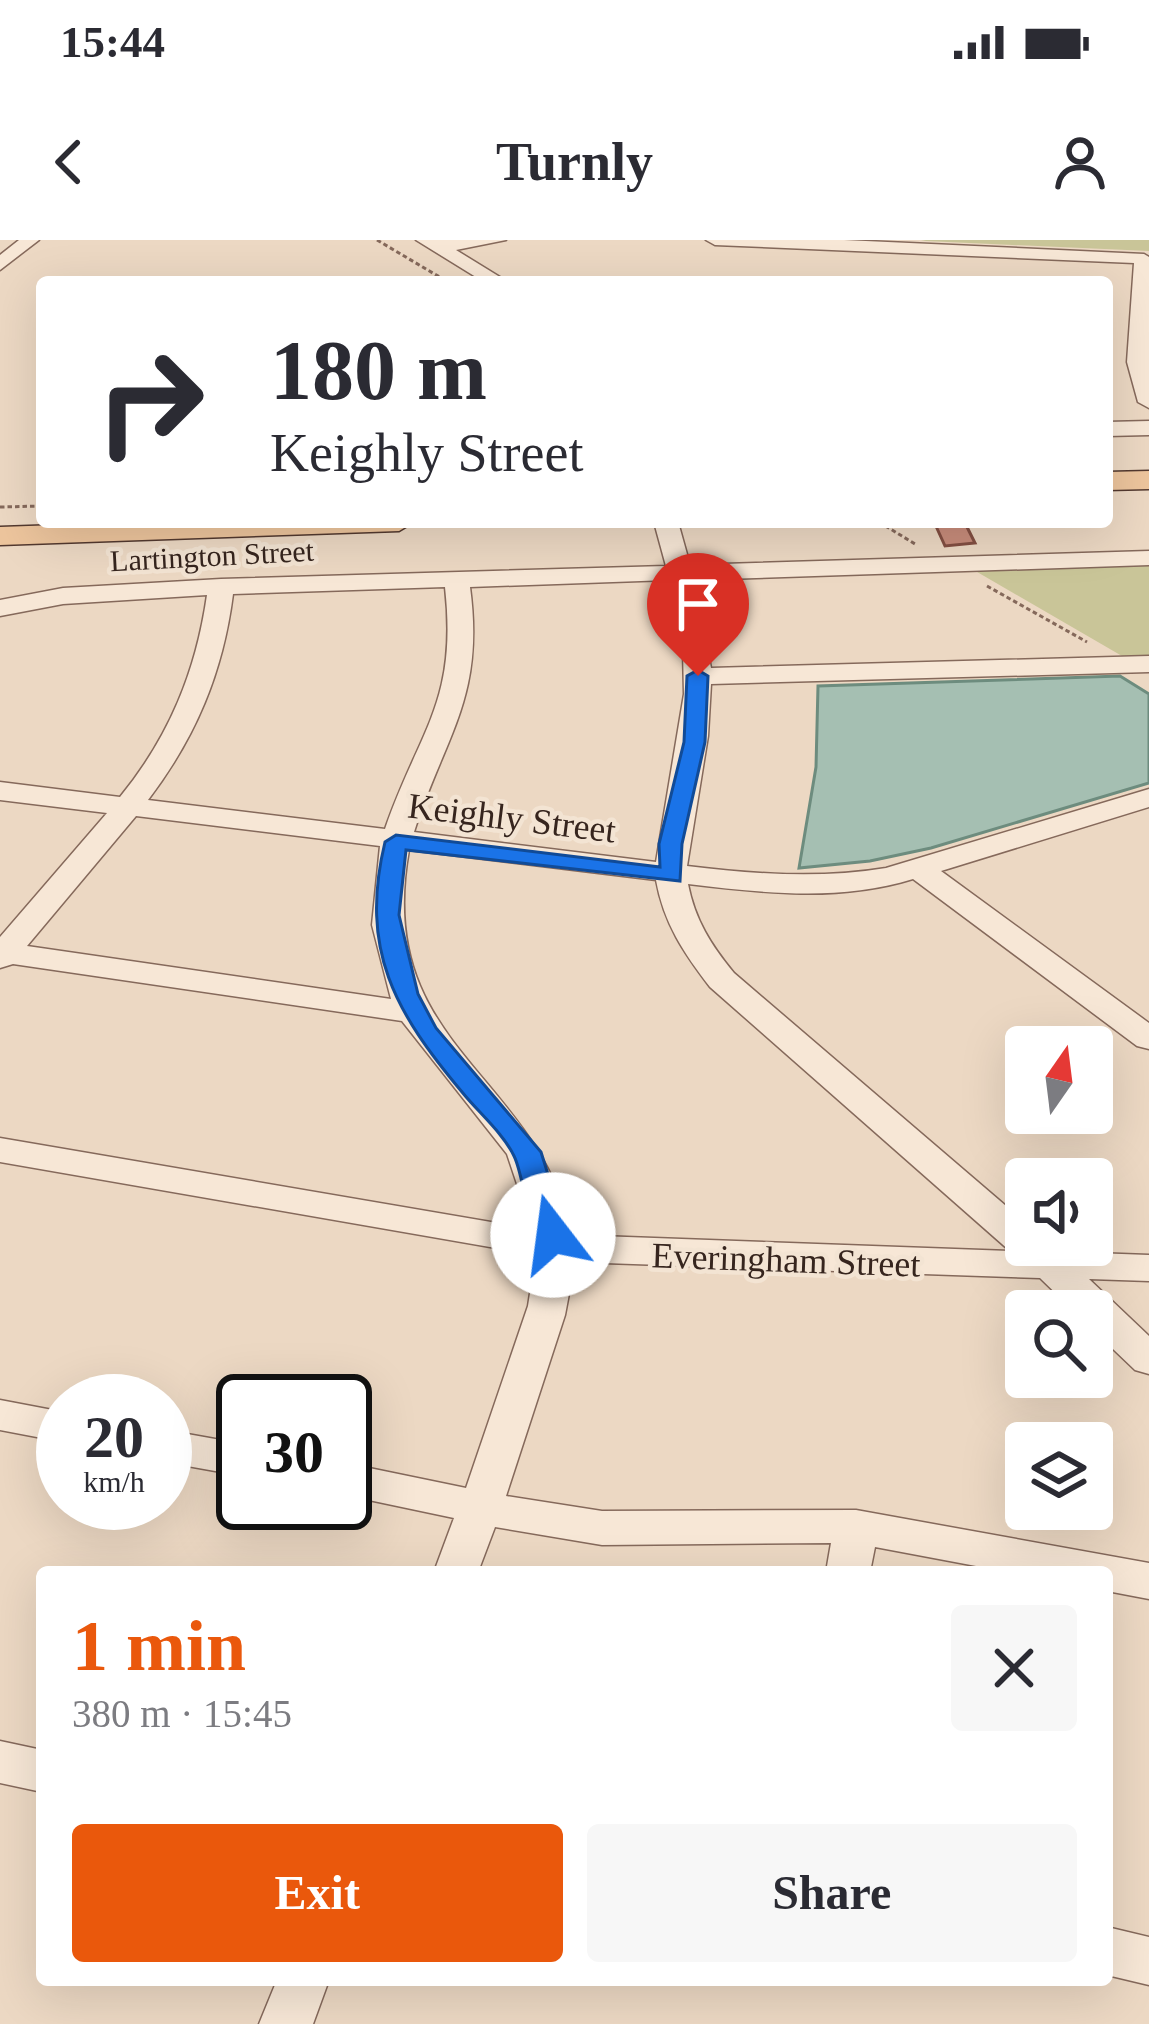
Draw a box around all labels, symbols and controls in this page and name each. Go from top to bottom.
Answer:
text: 15:44 [60,17,165,67]
icon: back [36,129,102,195]
icon: person [1047,129,1113,195]
text: Turnly [496,132,653,192]
icon: right [72,324,228,480]
text: 180 m [270,324,487,417]
text: Keighly Street [270,423,583,483]
street label: Lartington Street [109,534,315,577]
pin [647,553,749,676]
icon: arrive [665,571,731,637]
street label: Keighly Street [406,785,618,851]
north arrow [1005,1026,1113,1134]
map controls [1005,1026,1113,1530]
button: sound [1005,1158,1113,1266]
position arrow [490,1172,616,1298]
street label: Everingham Street [651,1235,921,1285]
button: search [1005,1290,1113,1398]
speed limit sign: 30 [216,1374,372,1530]
text: 20 [84,1404,144,1470]
button: layers [1005,1422,1113,1530]
text: km/h [83,1465,145,1498]
button: close [951,1605,1077,1731]
text: 1 min [72,1606,246,1686]
text: 380 m · 15:45 [72,1692,292,1735]
button: Exit [72,1824,563,1962]
button: Share [587,1824,1077,1962]

